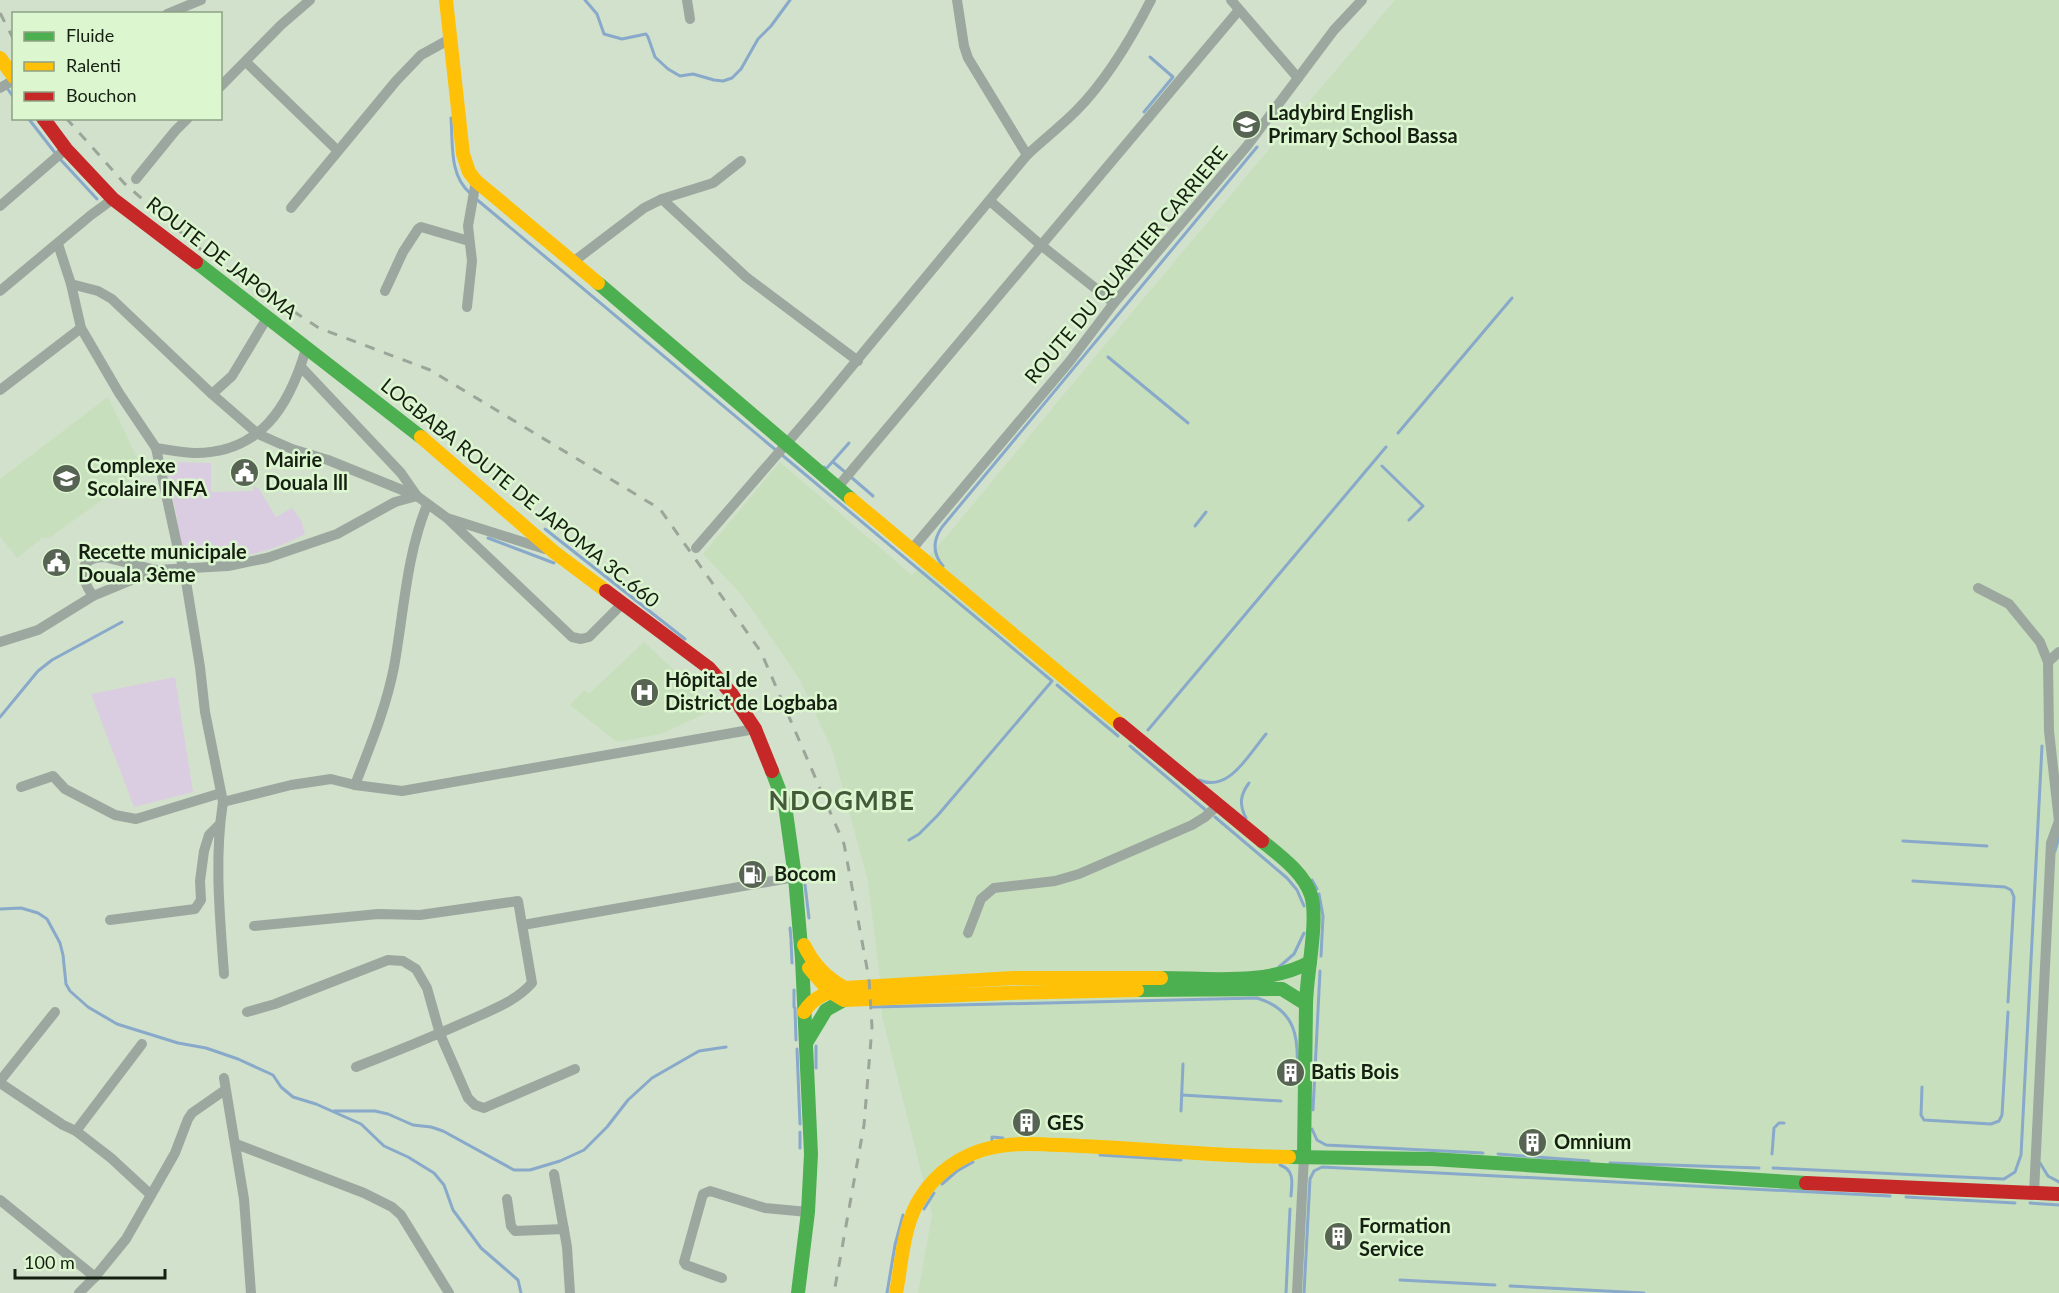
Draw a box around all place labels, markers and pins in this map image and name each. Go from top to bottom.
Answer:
place label: Ladybird English Primary School Bassa [1268,100,1458,147]
school or university icon: Ladybird English Primary School Bassa [1231,109,1263,141]
place label: Mairie Douala lll [265,447,348,494]
place label: Complexe Scolaire INFA [87,453,207,500]
public building icon: Mairie Douala lll [228,456,260,488]
school or university icon: Complexe Scolaire INFA [50,462,82,494]
place label: Recette municipale Douala 3ème [78,539,247,586]
public building icon: Recette municipale Douala 3ème [41,547,73,579]
place label: Hôpital de District de Logbaba [665,667,838,714]
hospital icon: Hôpital de District de Logbaba [628,676,660,708]
fuel station icon: Bocom [737,858,769,890]
place label: Bocom [774,861,836,885]
building icon: Batis Bois [1274,1056,1306,1088]
place label: Batis Bois [1311,1059,1399,1083]
building icon: GES [1010,1107,1042,1139]
place label: GES [1047,1110,1084,1134]
building icon: Omnium [1517,1126,1549,1158]
place label: Omnium [1554,1129,1631,1153]
place label: Formation Service [1359,1213,1451,1260]
building icon: Formation Service [1322,1221,1354,1253]

